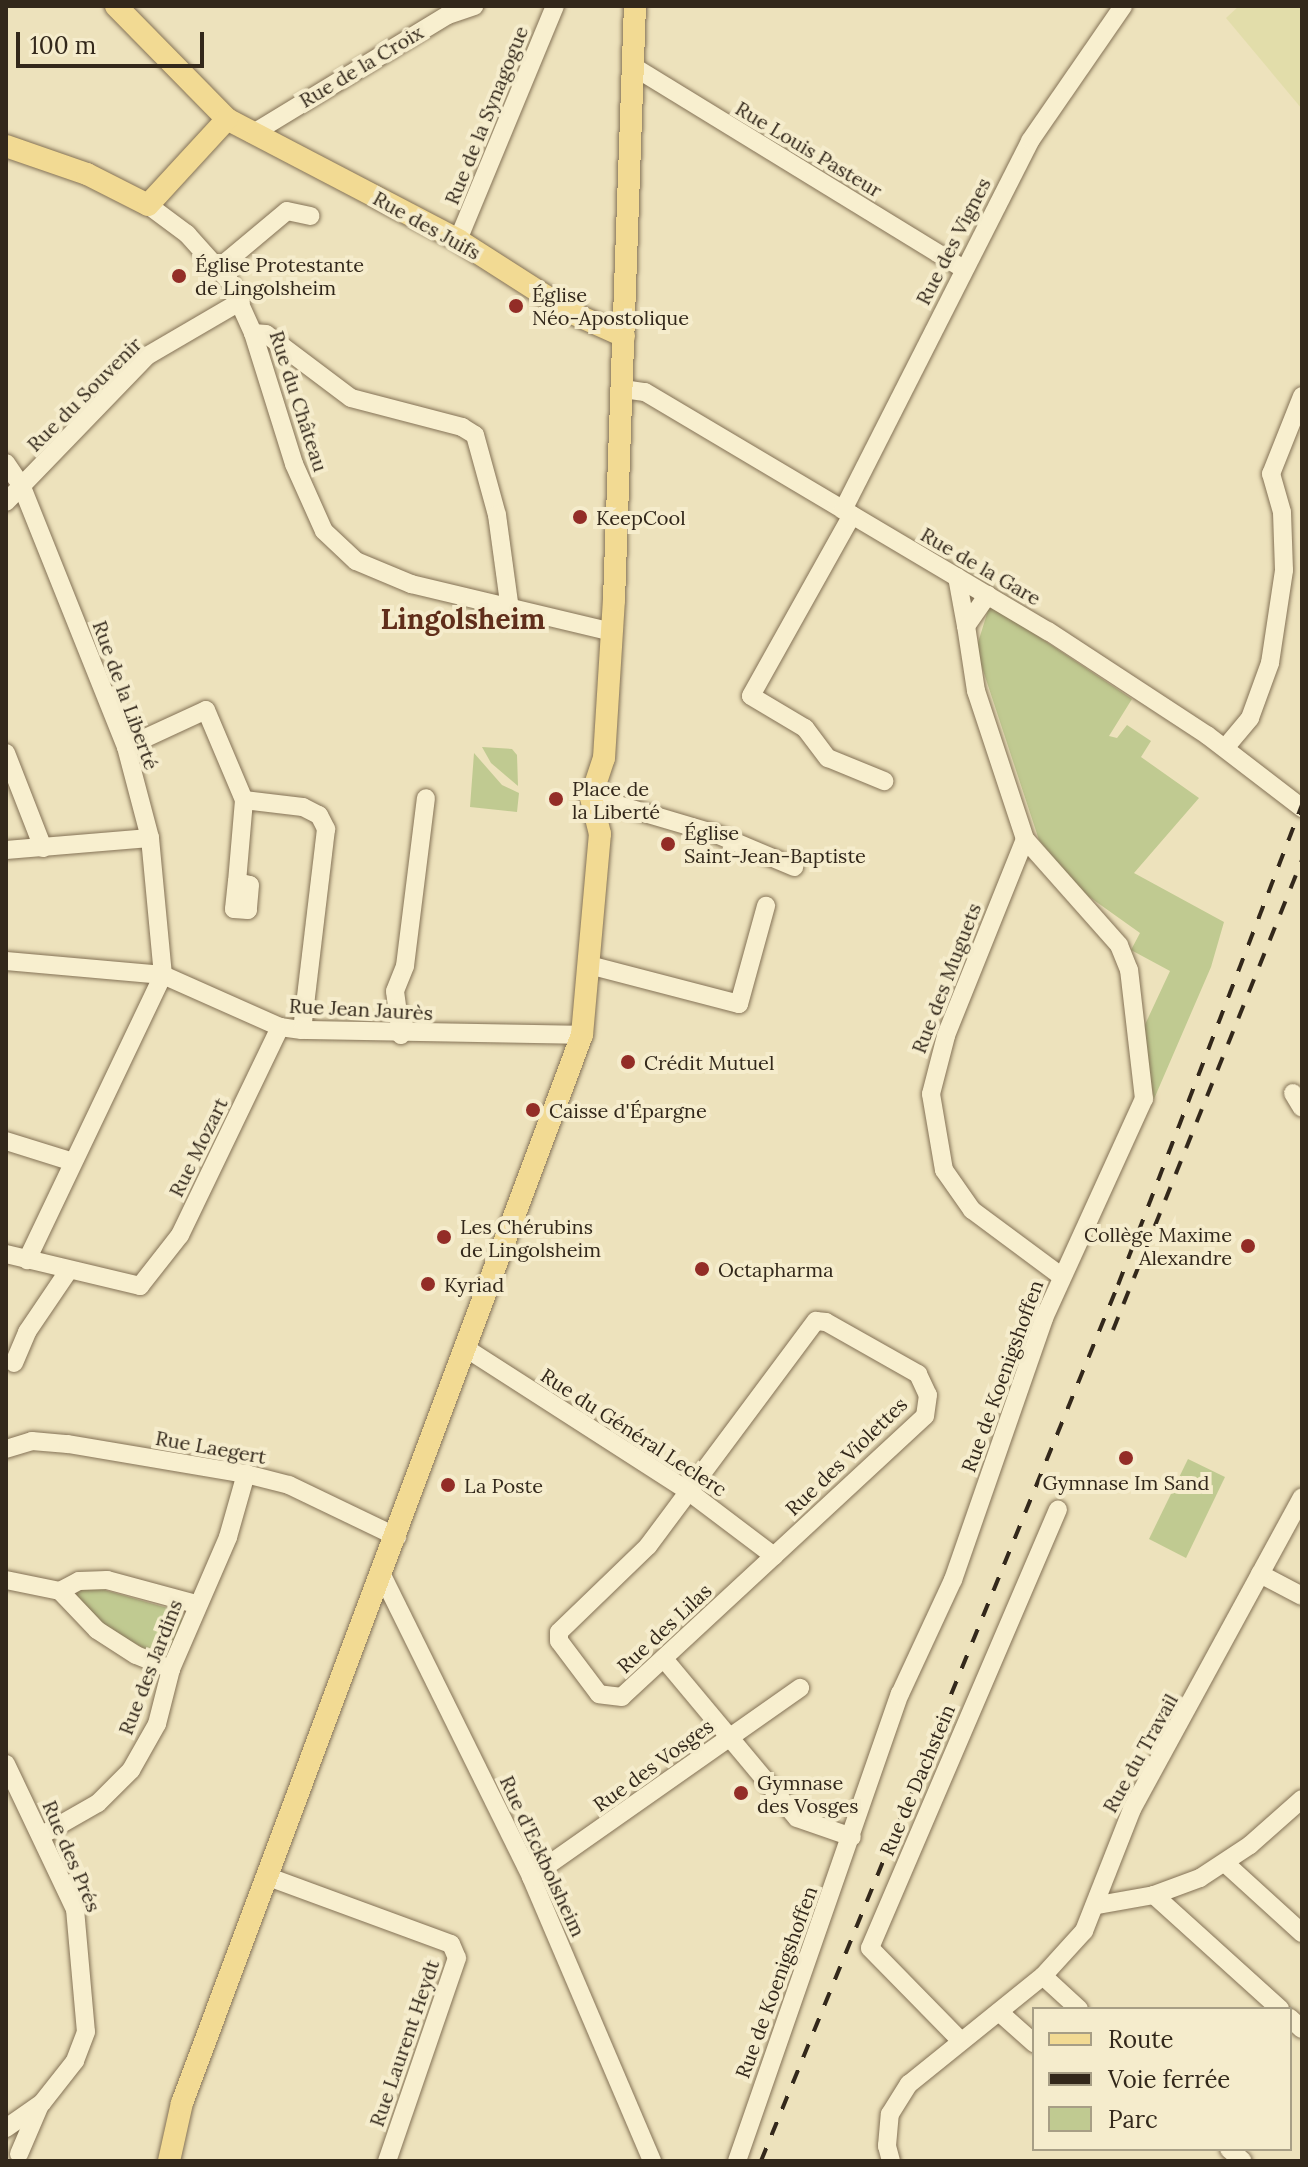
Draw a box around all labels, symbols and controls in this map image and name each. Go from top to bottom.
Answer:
scale bar [20,16,208,66]
street label: Rue de la Croix [295,20,427,112]
street label: Rue de la Synagogue [439,22,533,208]
text: 100 m [30,30,96,61]
street label: Rue Louis Pasteur [731,96,887,202]
street label: Rue des Vignes [911,173,995,309]
street label: Rue des Juifs [369,186,485,264]
place label: Église Protestante de Lingolsheim [195,252,364,299]
marker: Église Protestante de Lingolsheim [170,267,188,285]
place label: Église Néo-Apostolique [532,282,689,329]
marker: Église Néo-Apostolique [507,297,525,315]
street label: Rue du Château [265,328,333,474]
street label: Rue du Souvenir [22,332,146,456]
place label: KeepCool [596,505,686,529]
marker: KeepCool [571,508,589,526]
street label: Rue de la Gare [917,522,1045,610]
district label: Lingolsheim [381,602,545,636]
street label: Rue de la Liberté [88,617,164,773]
place label: Place de la Liberté [572,776,660,823]
marker: Place de la Liberté [547,790,565,808]
place label: Église Saint-Jean-Baptiste [684,820,866,867]
marker: Église Saint-Jean-Baptiste [659,835,677,853]
street label: Rue des Muguets [906,900,986,1056]
street label: Rue Jean Jaurès [288,993,434,1025]
place label: Crédit Mutuel [644,1050,774,1074]
marker: Crédit Mutuel [619,1053,637,1071]
street label: Rue Mozart [164,1093,232,1201]
place label: Caisse d'Épargne [549,1098,707,1122]
marker: Caisse d'Épargne [524,1101,542,1119]
place label: Les Chérubins de Lingolsheim [460,1214,601,1261]
place label: Collège Maxime Alexandre [1084,1222,1232,1269]
marker: Les Chérubins de Lingolsheim [435,1228,453,1246]
marker: Collège Maxime Alexandre [1239,1237,1257,1255]
place label: Octapharma [718,1257,833,1281]
marker: Octapharma [693,1260,711,1278]
place label: Kyriad [444,1272,504,1296]
marker: Kyriad [419,1275,437,1293]
street label: Rue de Koenigshoffen [956,1277,1048,1475]
street label: Rue du Général Leclerc [537,1363,731,1501]
street label: Rue des Violettes [780,1392,912,1520]
street label: Rue Laegert [154,1425,268,1469]
marker: Gymnase Im Sand [1117,1449,1135,1467]
place label: Gymnase Im Sand [1043,1470,1209,1494]
place label: La Poste [464,1473,543,1497]
marker: La Poste [439,1476,457,1494]
street label: Rue des Lilas [612,1578,716,1678]
street label: Rue des Jardins [113,1596,187,1738]
street label: Rue du Travail [1097,1689,1183,1817]
street label: Rue de Dachstein [874,1701,960,1859]
street label: Rue des Vosges [588,1713,718,1817]
place label: Gymnase des Vosges [757,1770,859,1817]
street label: Rue d'Eckbolsheim [495,1772,591,1940]
marker: Gymnase des Vosges [732,1784,750,1802]
street label: Rue des Prés [38,1797,106,1915]
street label: Rue de Koenigshoffen [730,1883,822,2081]
street label: Rue Laurent Heydt [364,1956,444,2130]
legend [1032,2007,1292,2151]
text: Route [1108,2024,1174,2055]
text: Voie ferrée [1108,2064,1230,2095]
text: Parc [1108,2104,1158,2135]

